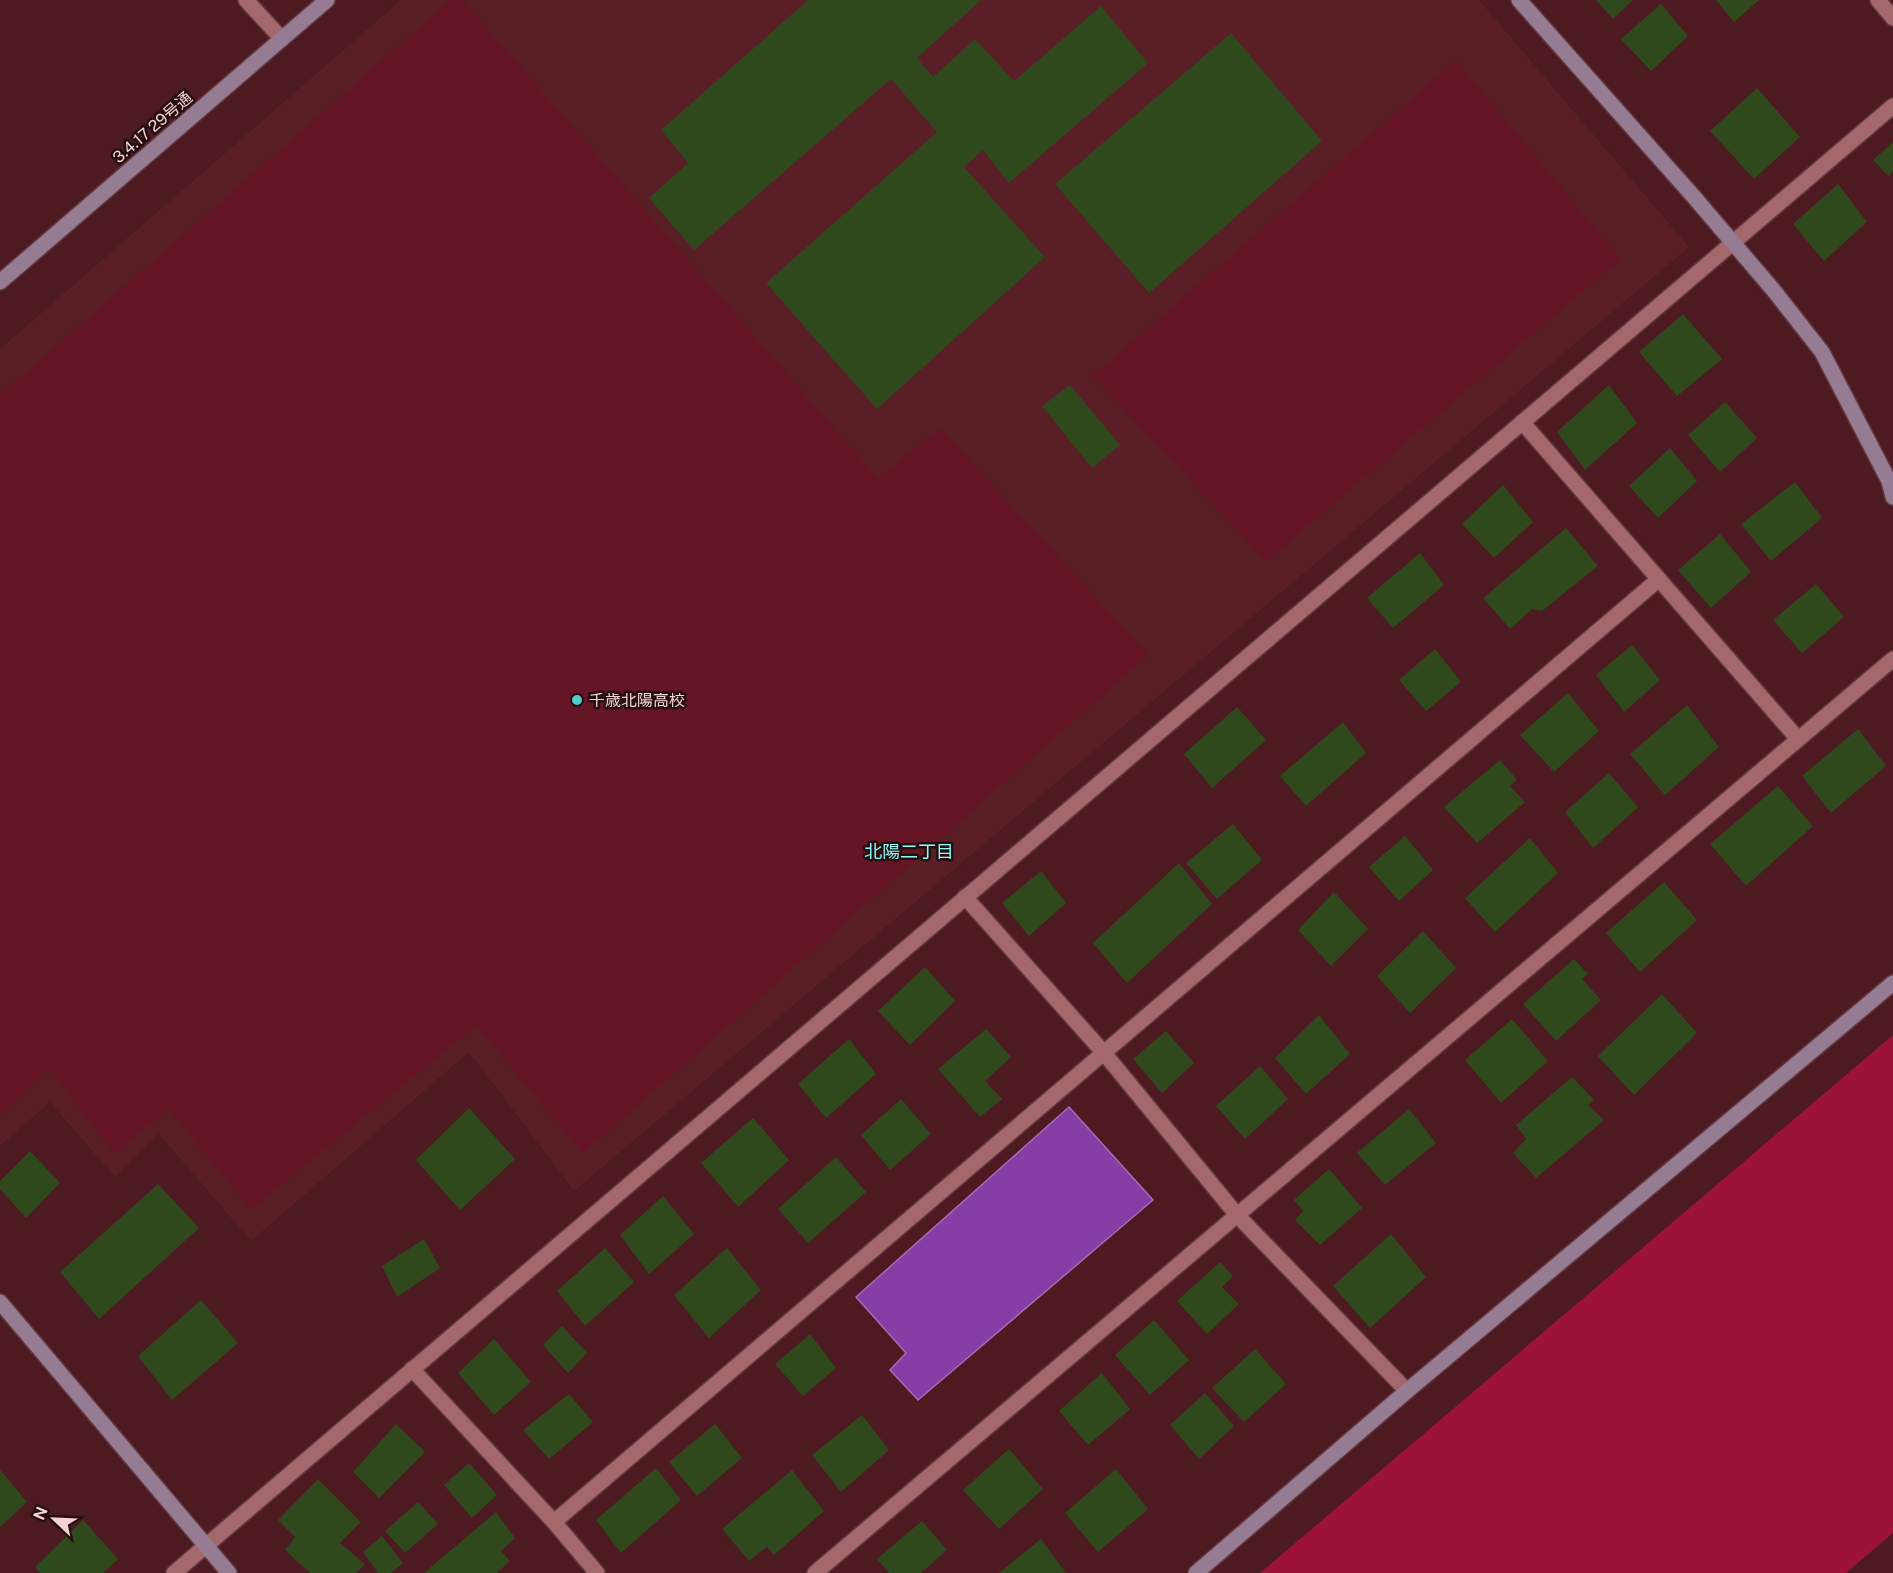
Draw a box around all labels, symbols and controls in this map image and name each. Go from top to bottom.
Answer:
street label: 3.4.17 29号通 [109,88,196,167]
place label: 千歳北陽高校 [589,691,685,710]
marker: 千歳北陽高校 [570,693,584,707]
district label: 北陽二丁目 [864,841,954,862]
north arrow [24,1489,84,1549]
text: N [29,1504,52,1523]

